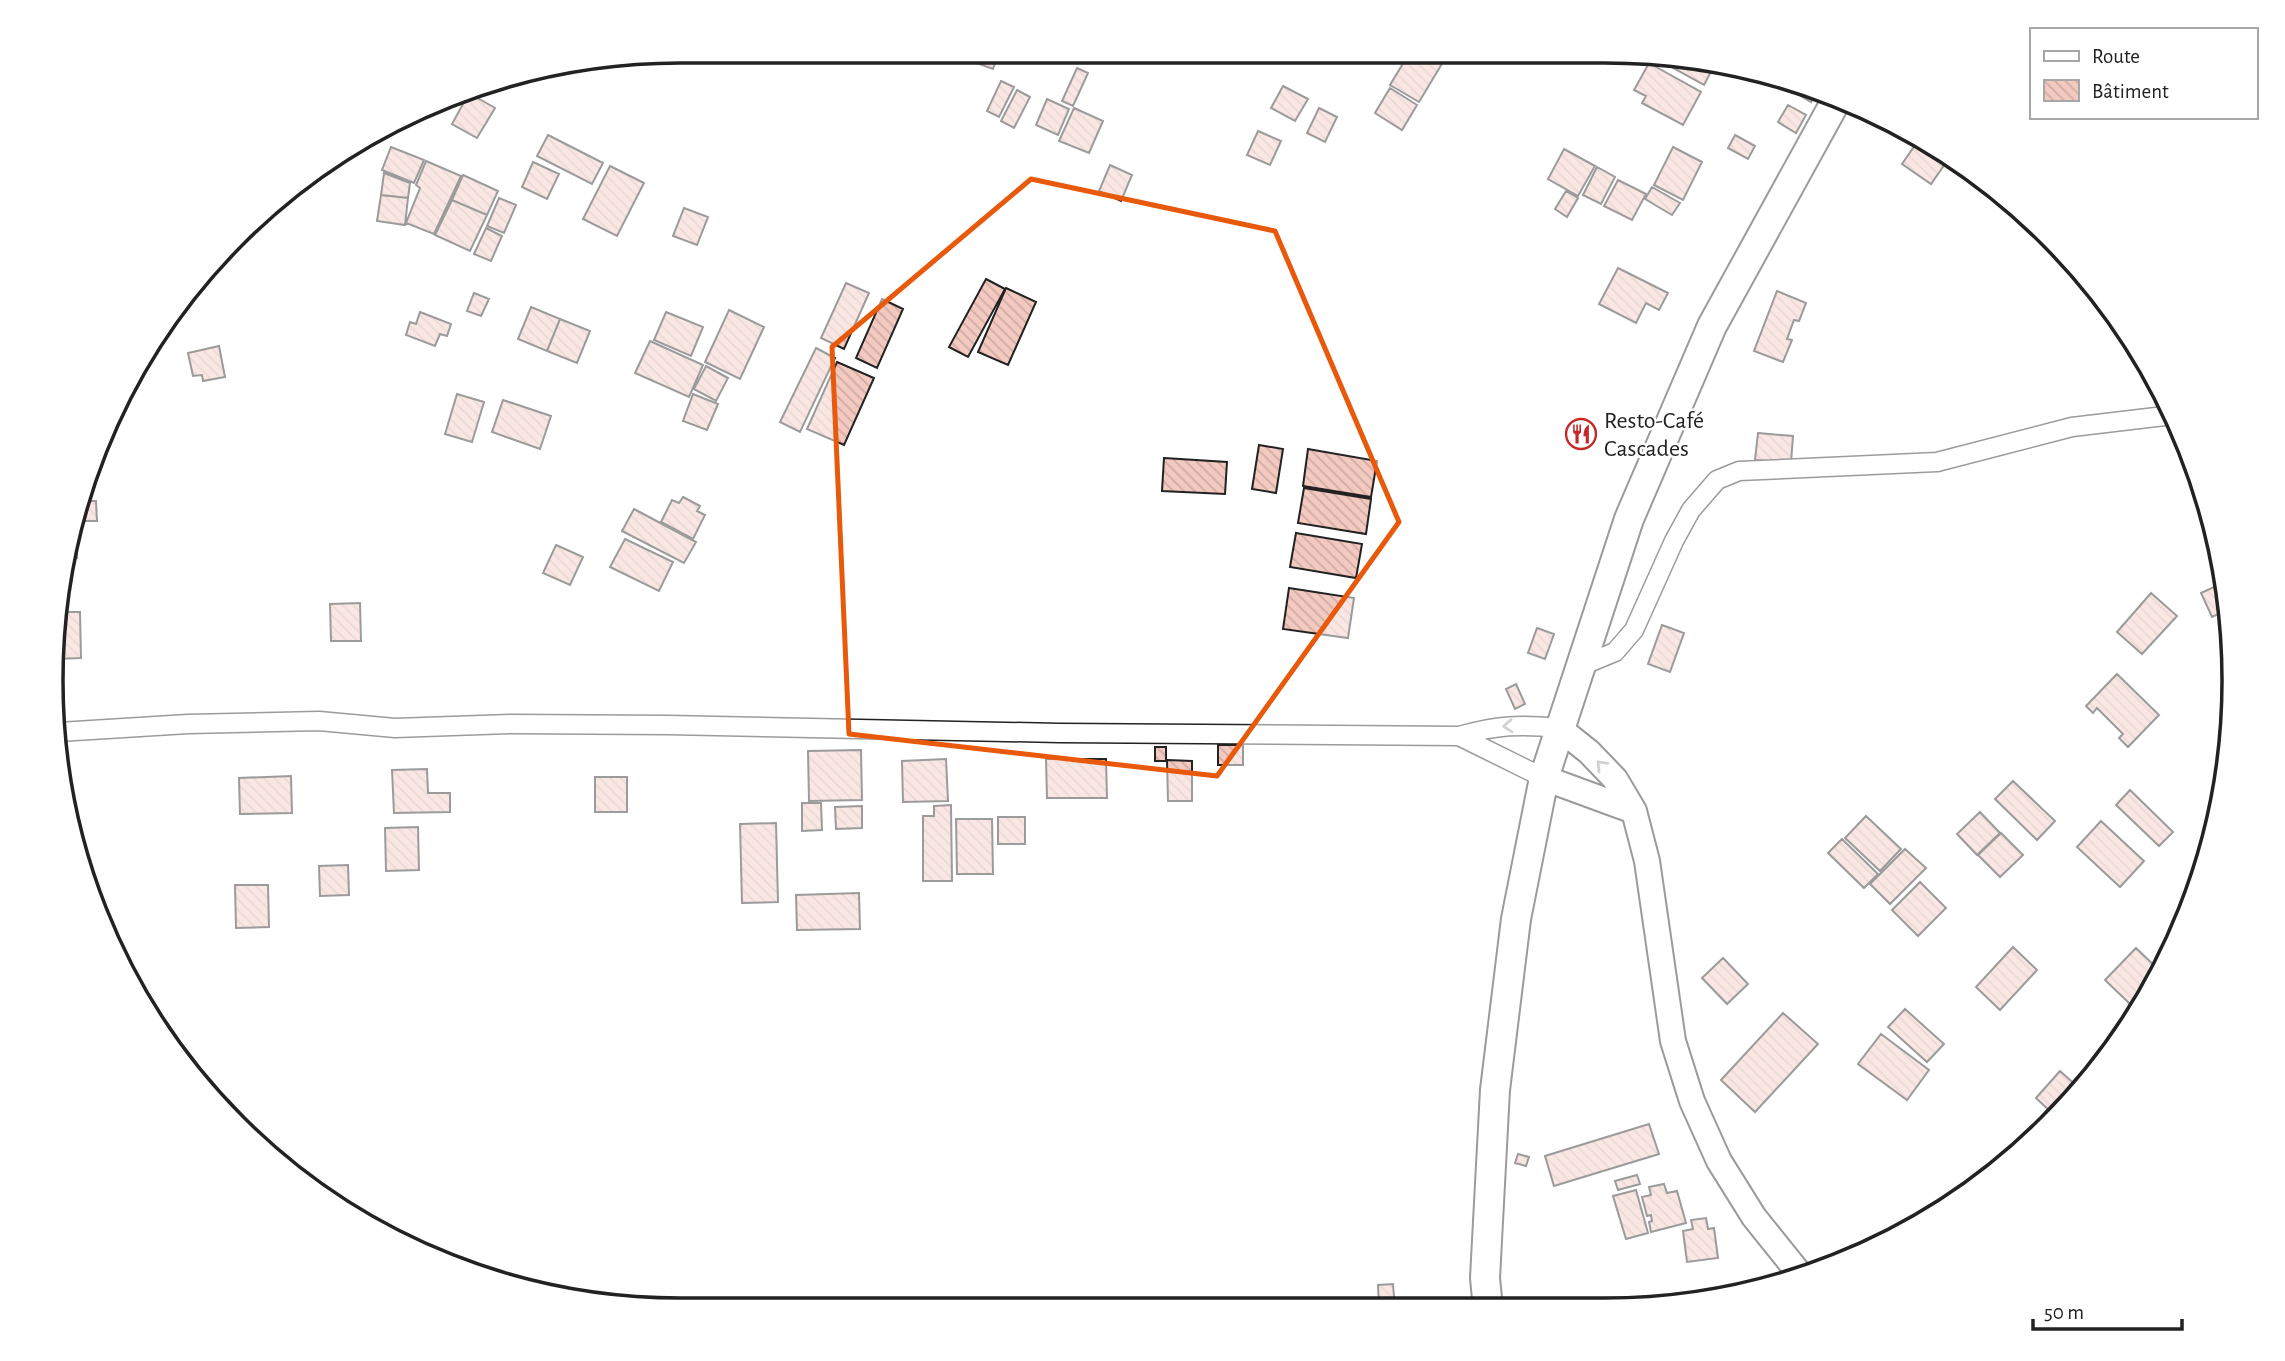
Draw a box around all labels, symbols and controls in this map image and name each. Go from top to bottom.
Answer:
legend [2030,28,2257,119]
text: Route [2092,46,2140,67]
text: Bâtiment [2092,81,2169,102]
place label: Resto-Café Cascades [1604,409,1704,461]
restaurant icon: Resto-Café Cascades [1564,417,1598,451]
one-way arrow [1503,718,1514,733]
one-way arrow [1597,760,1610,773]
scale bar [2033,1288,2182,1332]
text: 50 m [2044,1302,2084,1323]

